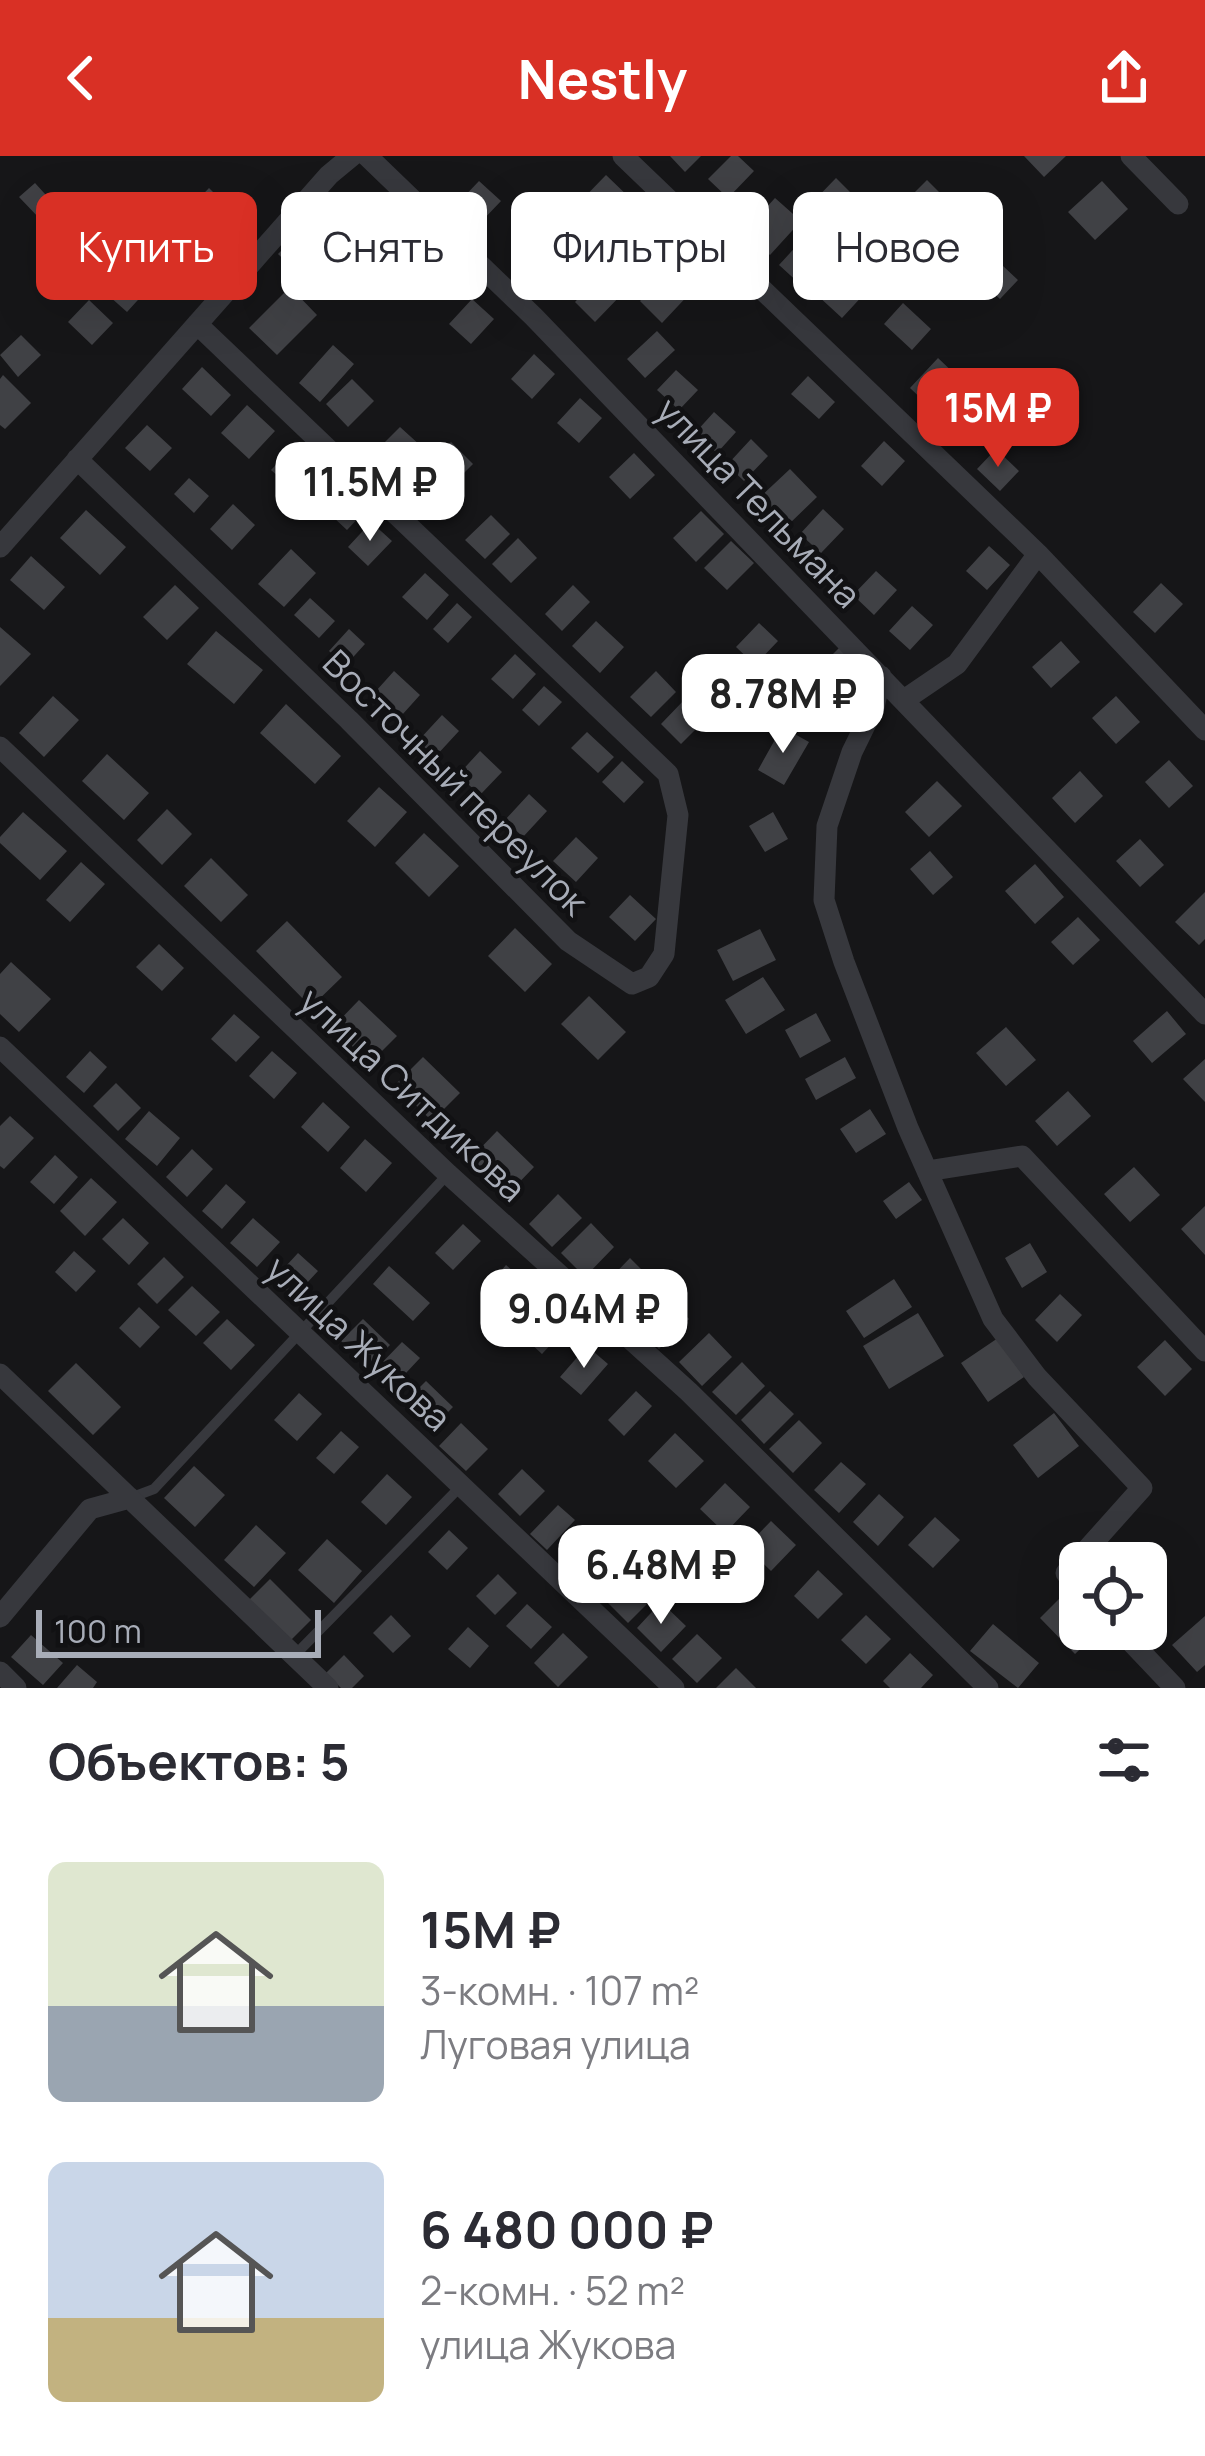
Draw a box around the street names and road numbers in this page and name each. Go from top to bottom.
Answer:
street label: улица Тельмана [646,386,872,618]
street label: Восточный переулок [313,639,600,926]
street label: улица Ситдикова [289,976,537,1212]
street label: улица Жукова [256,1244,462,1442]

